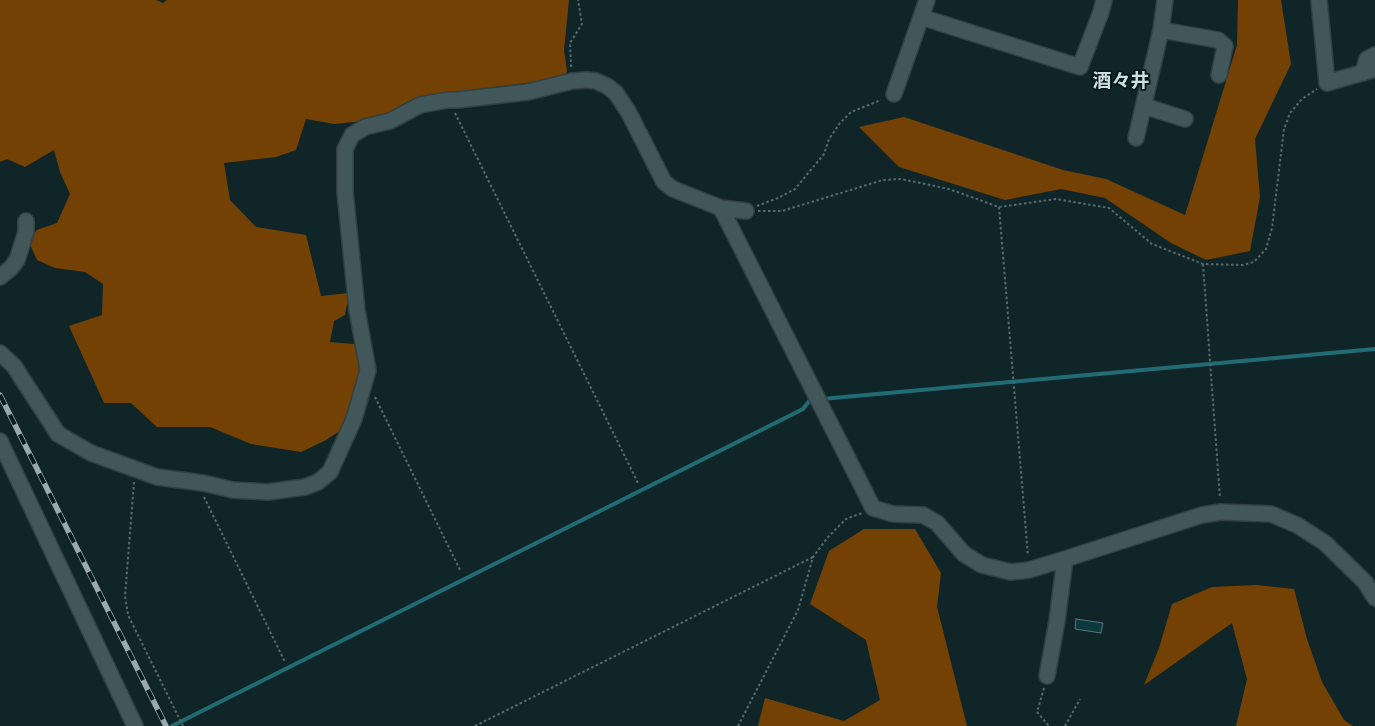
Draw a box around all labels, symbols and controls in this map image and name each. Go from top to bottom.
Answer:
district label: 酒々井 [1093,72,1149,94]

